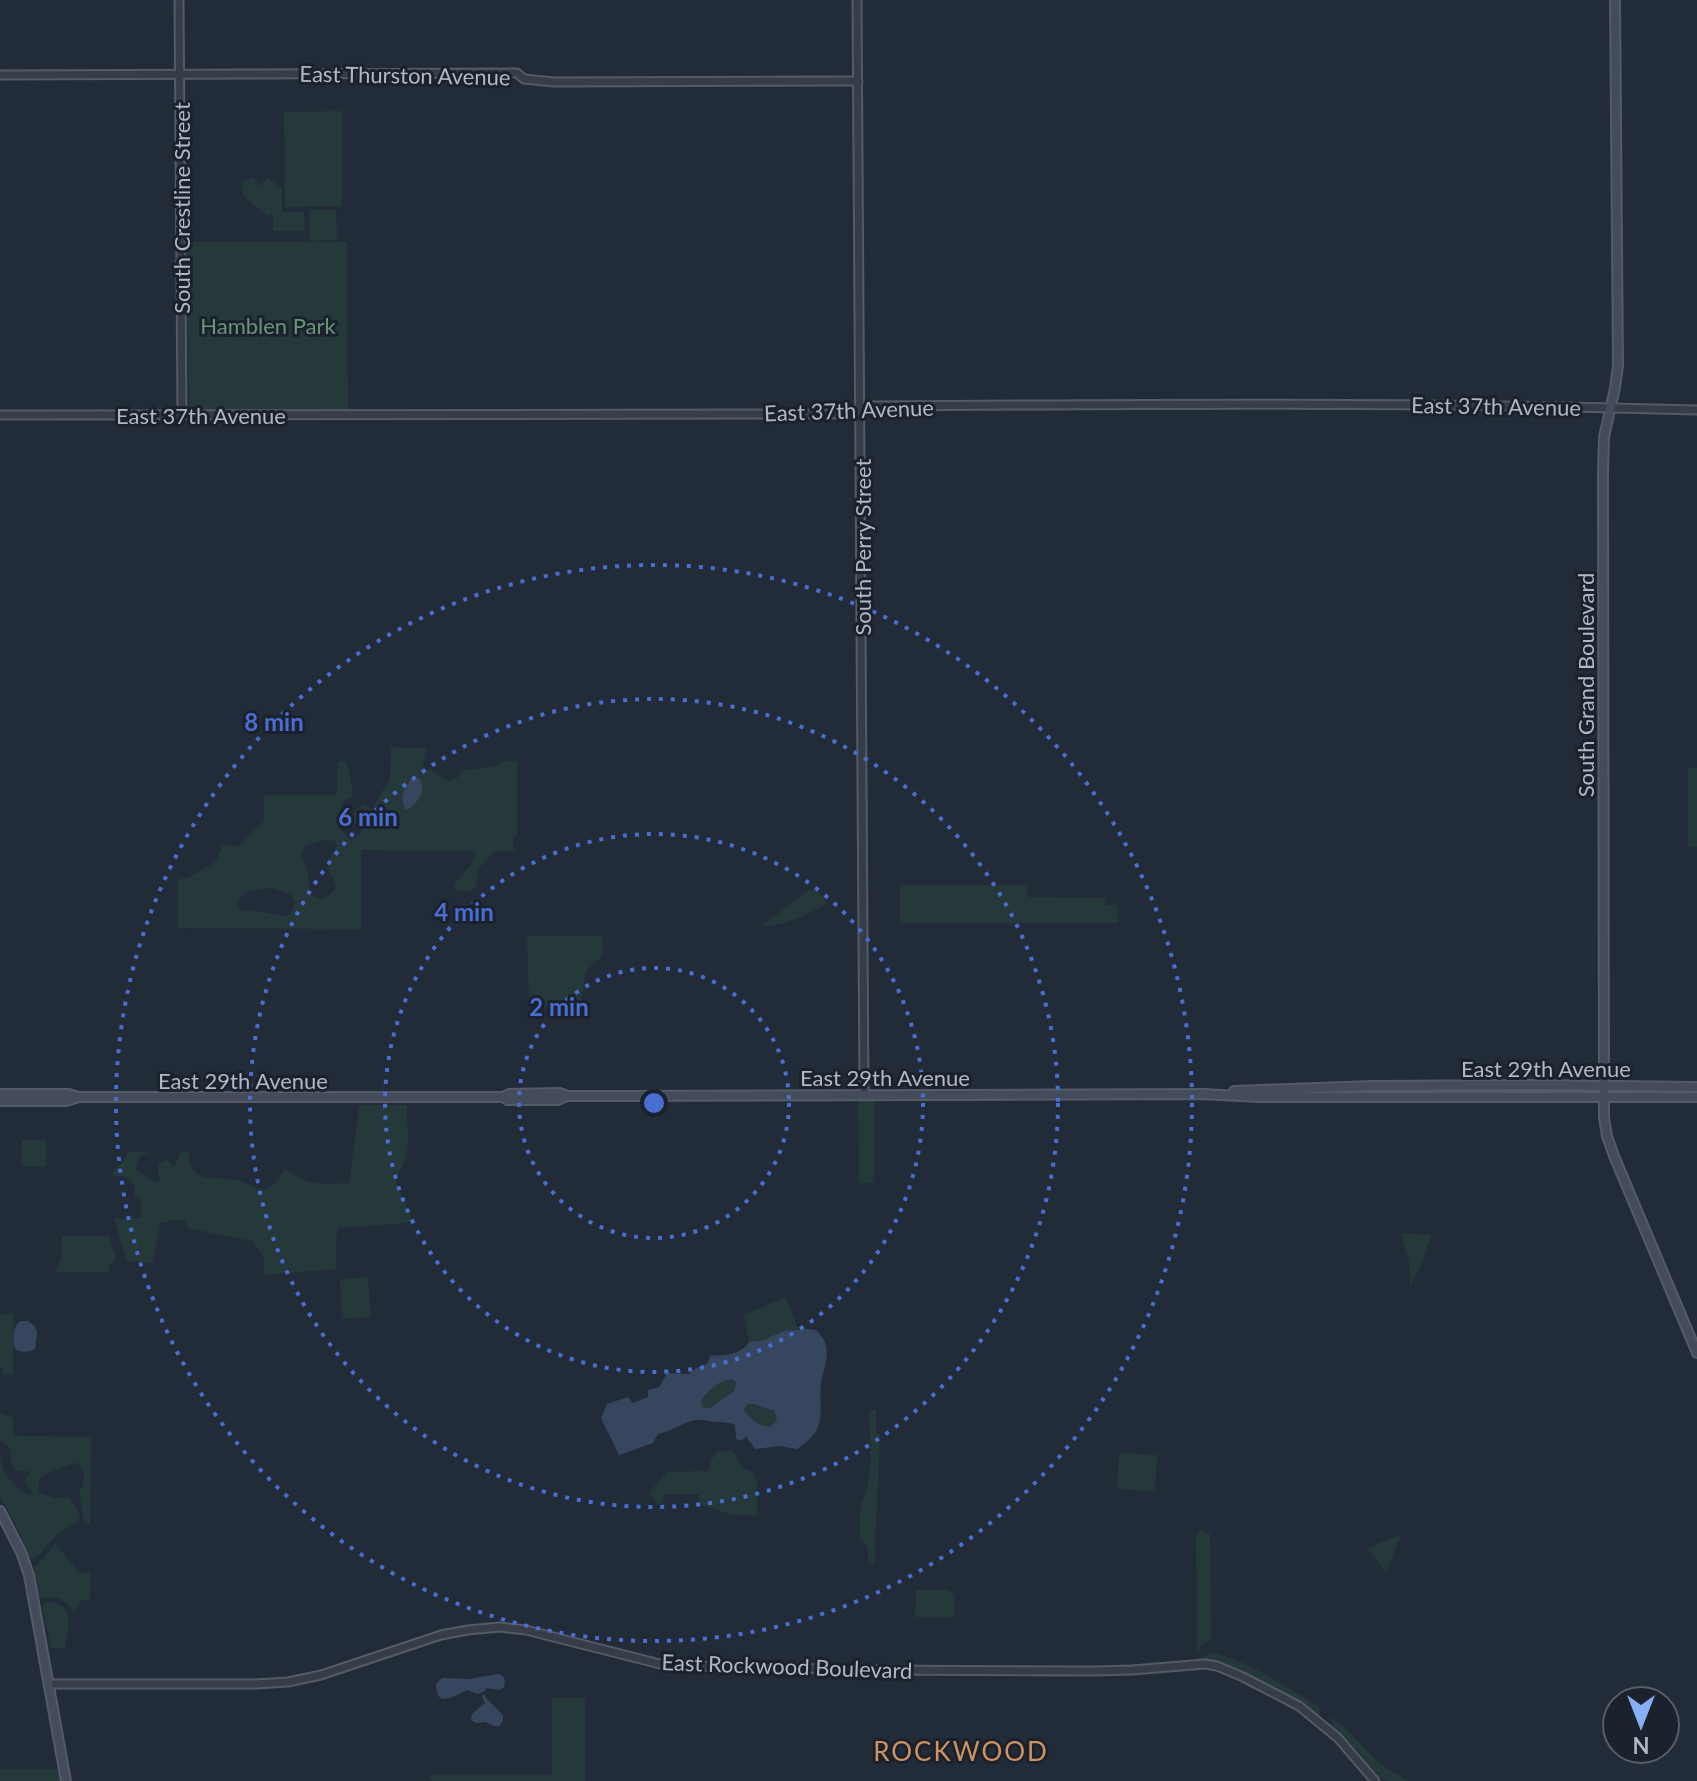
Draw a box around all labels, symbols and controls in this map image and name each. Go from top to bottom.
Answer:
street label: East Thurston Avenue [299,60,511,90]
street label: South Crestline Street [168,102,195,314]
park label: Hamblen Park [200,312,337,339]
street label: East 37th Avenue [1411,391,1581,421]
street label: East 37th Avenue [764,394,934,426]
street label: East 37th Avenue [116,402,286,429]
street label: South Perry Street [849,458,876,636]
street label: South Grand Boulevard [1572,573,1599,797]
text: 8 min [244,707,304,736]
text: 6 min [338,802,398,831]
text: 4 min [434,897,494,926]
text: 2 min [529,992,589,1021]
street label: East 29th Avenue [1461,1055,1631,1082]
street label: East 29th Avenue [800,1064,970,1091]
street label: East 29th Avenue [158,1067,328,1094]
centre of rings [640,1089,668,1117]
street label: East Rockwood Boulevard [661,1648,913,1684]
north arrow [1601,1685,1681,1765]
text: N [1633,1732,1649,1759]
district label: ROCKWOOD [873,1735,1049,1767]

